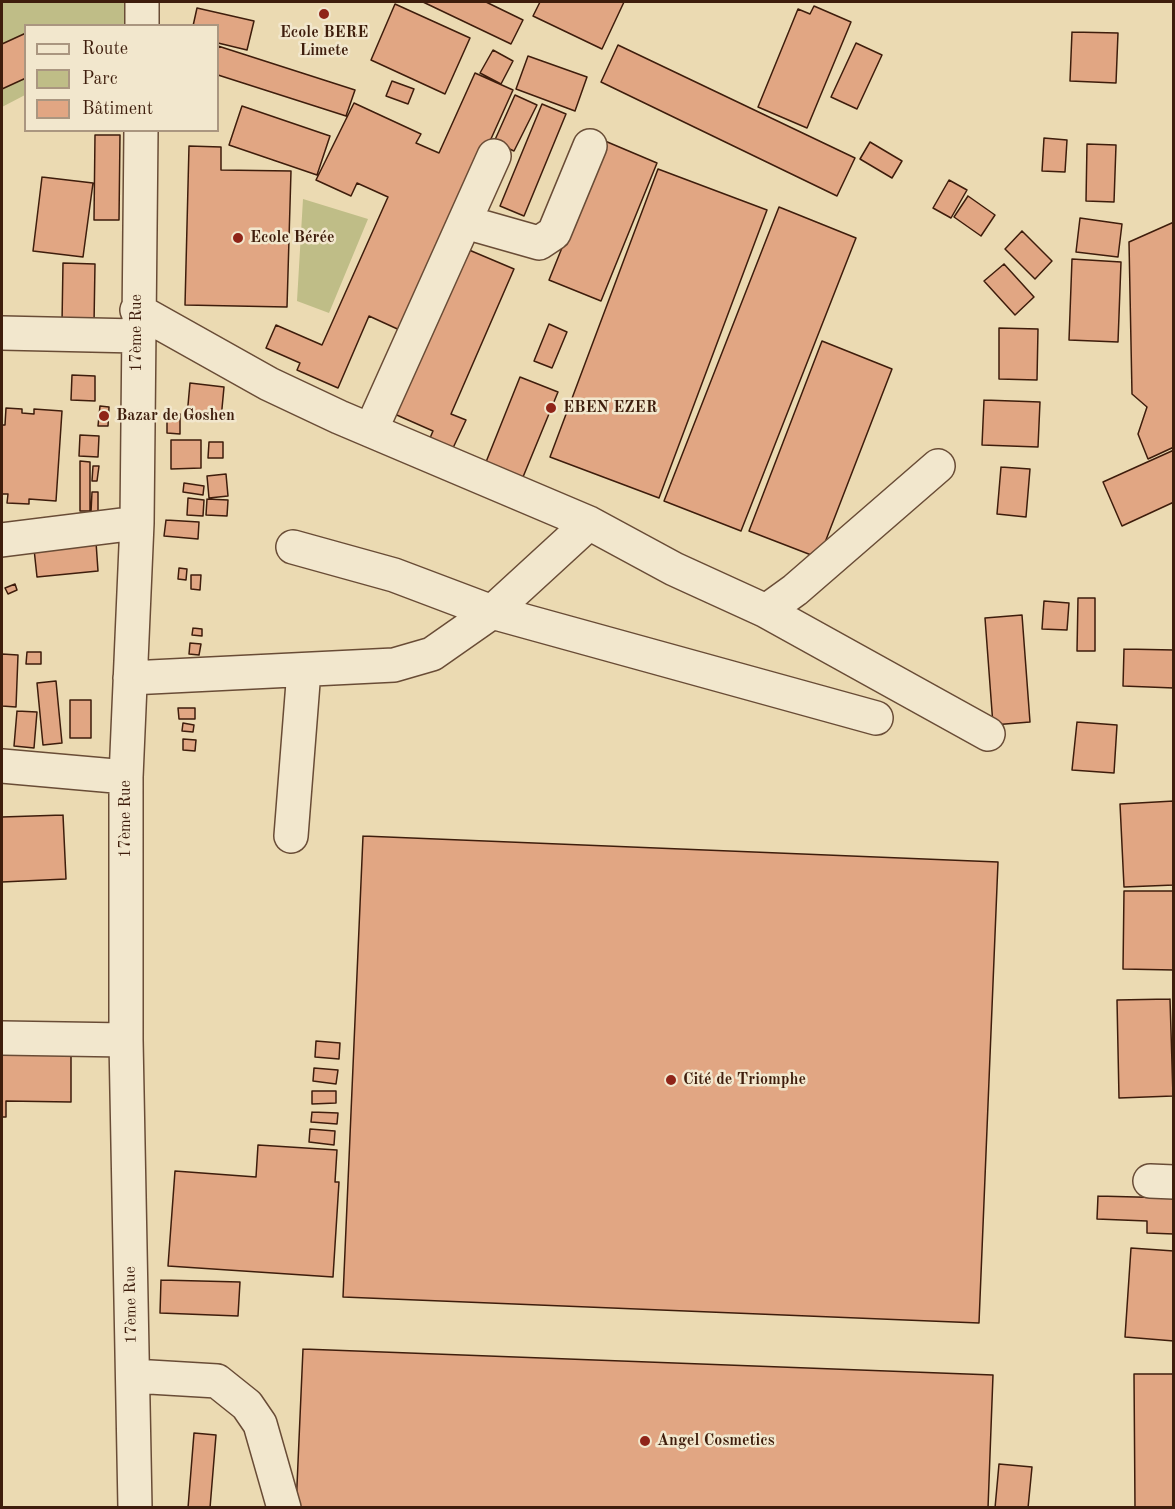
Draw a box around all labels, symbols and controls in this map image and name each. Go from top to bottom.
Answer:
marker: Ecole BERE Limete [317,7,331,21]
place label: Ecole BERE Limete [280,23,368,61]
legend [24,24,219,132]
text: Route [82,40,128,58]
text: Parc [82,70,118,88]
text: Bâtiment [82,100,153,118]
place label: Ecole Bérée [250,228,335,248]
marker: Ecole Bérée [231,231,245,245]
street label: 17ème Rue [127,294,147,372]
place label: EBEN EZER [563,398,657,418]
marker: EBEN EZER [544,401,558,415]
place label: Bazar de Goshen [116,406,235,426]
marker: Bazar de Goshen [97,409,111,423]
street label: 17ème Rue [116,780,136,858]
place label: Cité de Triomphe [683,1070,806,1090]
marker: Cité de Triomphe [664,1073,678,1087]
street label: 17ème Rue [121,1266,141,1344]
place label: Angel Cosmetics [657,1431,775,1451]
marker: Angel Cosmetics [638,1434,652,1448]

